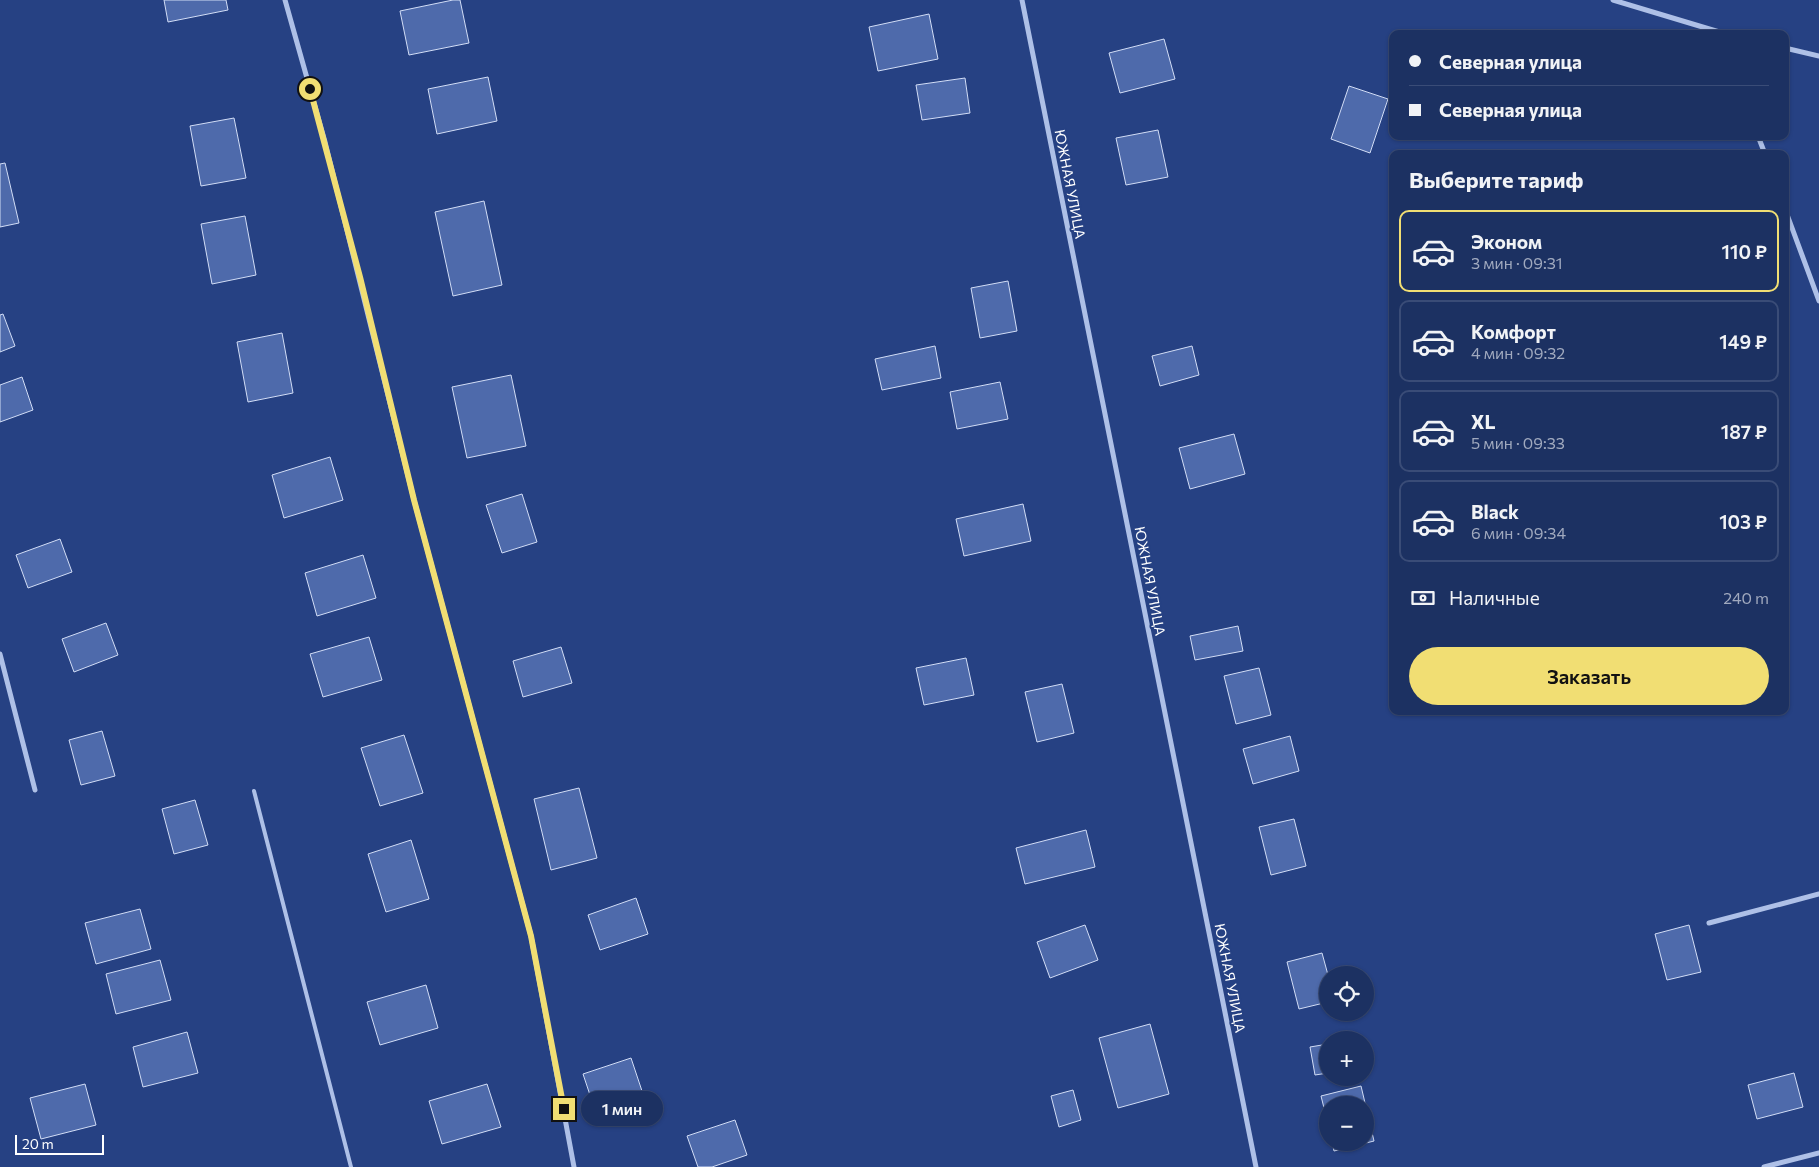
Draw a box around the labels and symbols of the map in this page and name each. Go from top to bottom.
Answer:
route start [299,78,321,100]
street label: ЮЖНАЯ УЛИЦА [1052,128,1089,240]
street label: ЮЖНАЯ УЛИЦА [1132,525,1169,637]
street label: ЮЖНАЯ УЛИЦА [1212,922,1249,1034]
callout: 1 мин [582,1092,664,1126]
route end [553,1098,575,1120]
scale bar [15,1132,104,1155]

